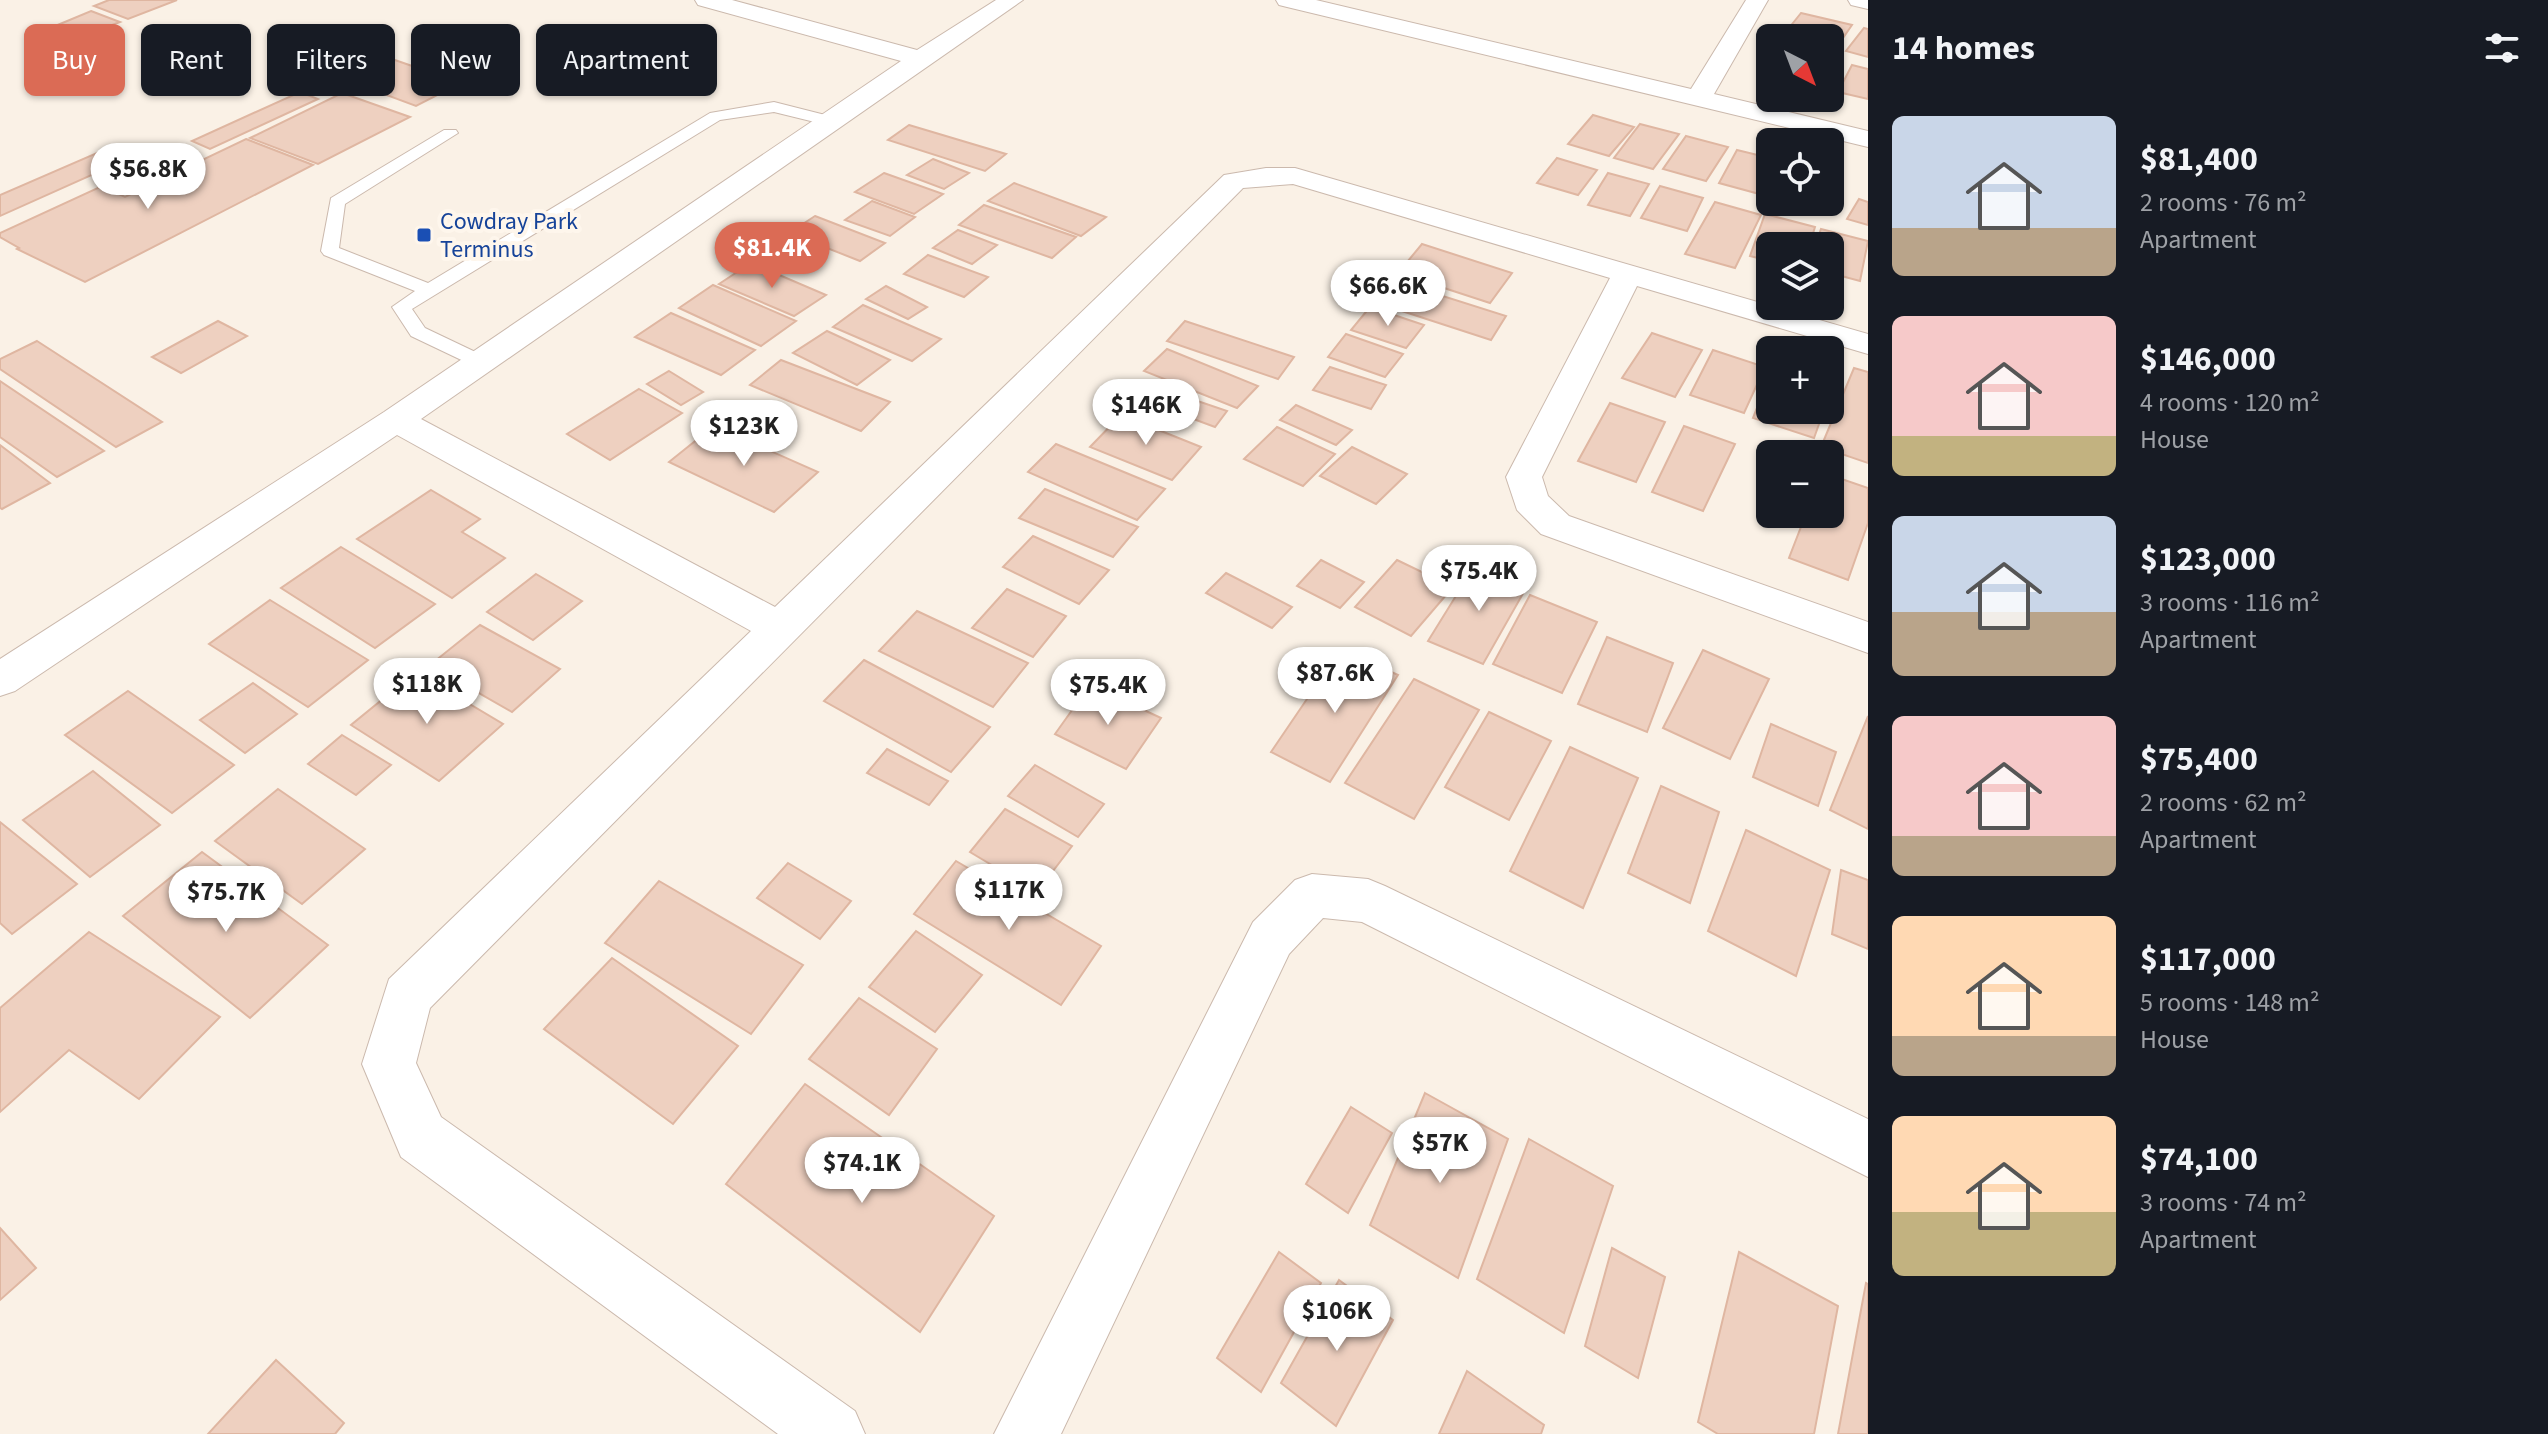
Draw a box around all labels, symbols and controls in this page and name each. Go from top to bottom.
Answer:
chip: Buy [24,24,125,96]
chip: Rent [141,24,251,96]
chip: Filters [267,24,395,96]
chip: New [411,24,520,96]
chip: Apartment [536,24,717,96]
north arrow [1756,24,1844,112]
map controls [1756,24,1844,528]
text: 14 homes [1892,24,2035,73]
icon: filters [2480,26,2524,70]
button: locate [1756,128,1844,216]
text: $81,400 [2140,135,2258,184]
pin: $56.8K [83,143,213,211]
icon: home [1956,148,2052,244]
text: $56.8K [109,150,187,187]
text: 2 rooms · 76 m² [2140,184,2307,221]
place label: Cowdray Park Terminus [440,204,578,267]
text: Apartment [2140,221,2257,258]
pin: $81.4K [707,222,837,290]
marker: Cowdray Park Terminus [415,226,433,244]
text: $81.4K [733,229,811,266]
button: layers [1756,232,1844,320]
pin: $66.6K [1323,260,1453,328]
text: $66.6K [1349,267,1427,304]
text: $146,000 [2140,335,2276,384]
button: + [1756,336,1844,424]
icon: home [1956,348,2052,444]
pin: $146K [1090,379,1202,447]
text: 4 rooms · 120 m² [2140,384,2319,421]
text: $146K [1111,386,1181,423]
pin: $123K [688,400,800,468]
text: $123K [709,407,779,444]
text: House [2140,421,2209,458]
button: − [1756,440,1844,528]
text: $123,000 [2140,535,2276,584]
pin: $75.4K [1414,545,1544,613]
icon: home [1956,548,2052,644]
text: $75.4K [1440,552,1518,589]
text: 3 rooms · 116 m² [2140,584,2319,621]
text: Apartment [2140,621,2257,658]
pin: $87.6K [1270,647,1400,715]
text: $87.6K [1296,654,1374,691]
pin: $118K [371,658,483,726]
pin: $75.4K [1043,659,1173,727]
text: $118K [392,665,462,702]
text: $75.4K [1069,666,1147,703]
text: $75,400 [2140,735,2258,784]
icon: home [1956,748,2052,844]
text: 2 rooms · 62 m² [2140,784,2307,821]
text: Apartment [2140,821,2257,858]
pin: $117K [953,864,1065,932]
pin: $75.7K [161,866,291,934]
text: $117K [974,871,1044,908]
text: $75.7K [187,873,265,910]
text: $117,000 [2140,935,2276,984]
icon: home [1956,948,2052,1044]
text: 5 rooms · 148 m² [2140,984,2319,1021]
text: House [2140,1021,2209,1058]
pin: $57K [1393,1117,1487,1185]
text: $57K [1411,1124,1469,1161]
text: $74,100 [2140,1135,2258,1184]
pin: $74.1K [797,1137,927,1205]
text: $74.1K [823,1144,901,1181]
icon: home [1956,1148,2052,1244]
text: 3 rooms · 74 m² [2140,1184,2307,1221]
text: Apartment [2140,1221,2257,1258]
pin: $106K [1281,1285,1393,1353]
text: $106K [1302,1292,1372,1329]

